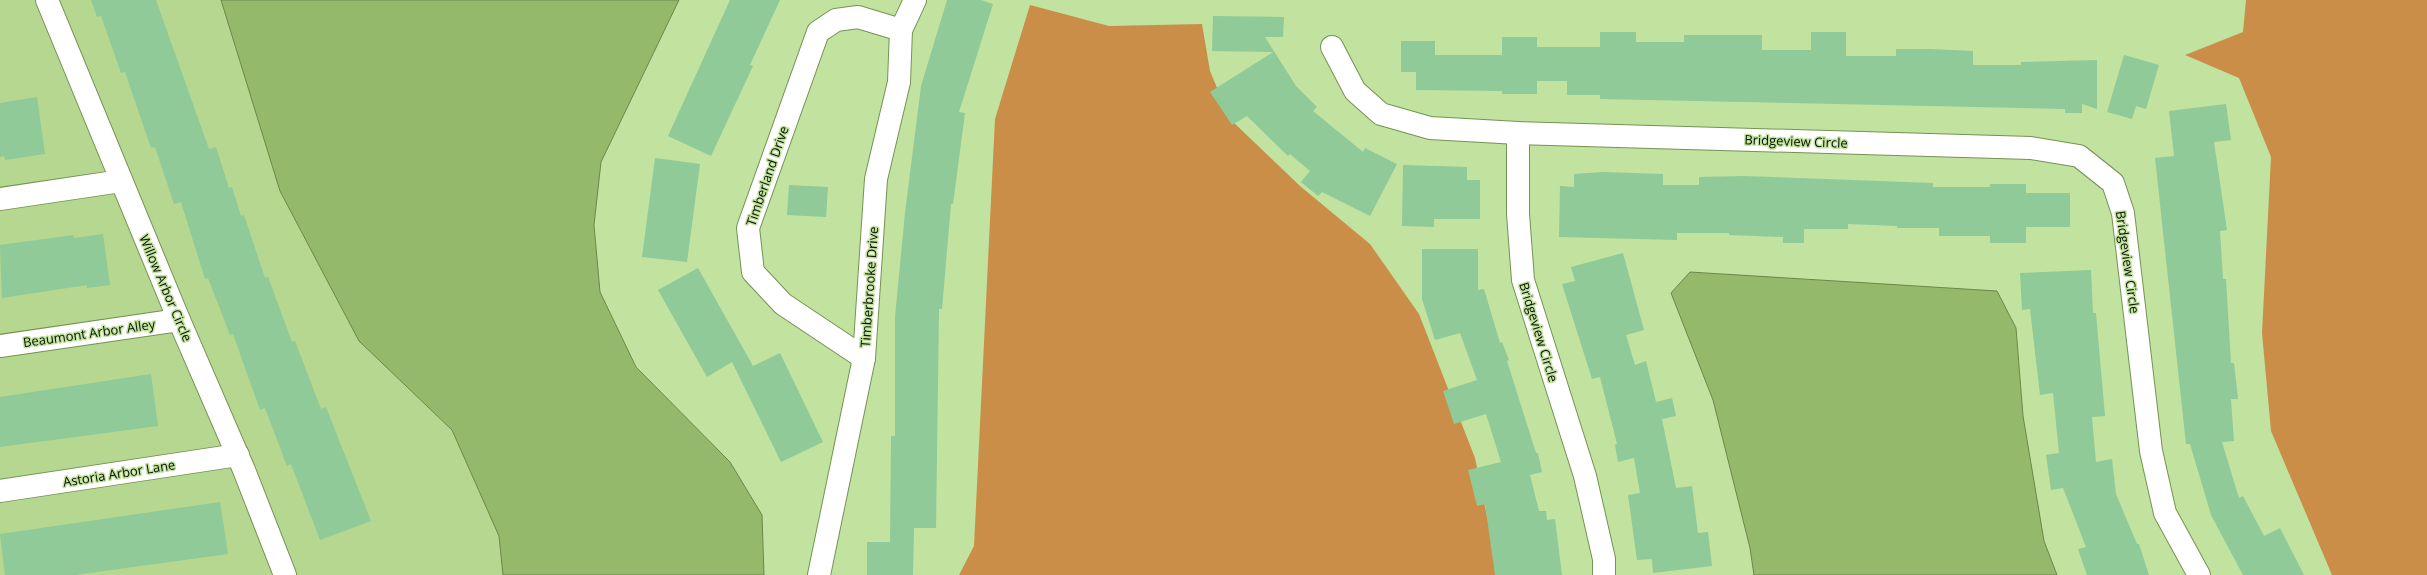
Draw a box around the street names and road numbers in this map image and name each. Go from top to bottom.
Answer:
street label: Timberland Drive [741,124,793,228]
street label: Bridgeview Circle [1744,130,1848,152]
street label: Bridgeview Circle [2112,210,2144,314]
street label: Timberbrooke Drive [856,226,882,348]
street label: Willow Arbor Circle [135,232,197,344]
street label: Bridgeview Circle [1515,280,1563,384]
street label: Beaumont Arbor Alley [22,315,157,351]
street label: Astoria Arbor Lane [62,455,176,491]

